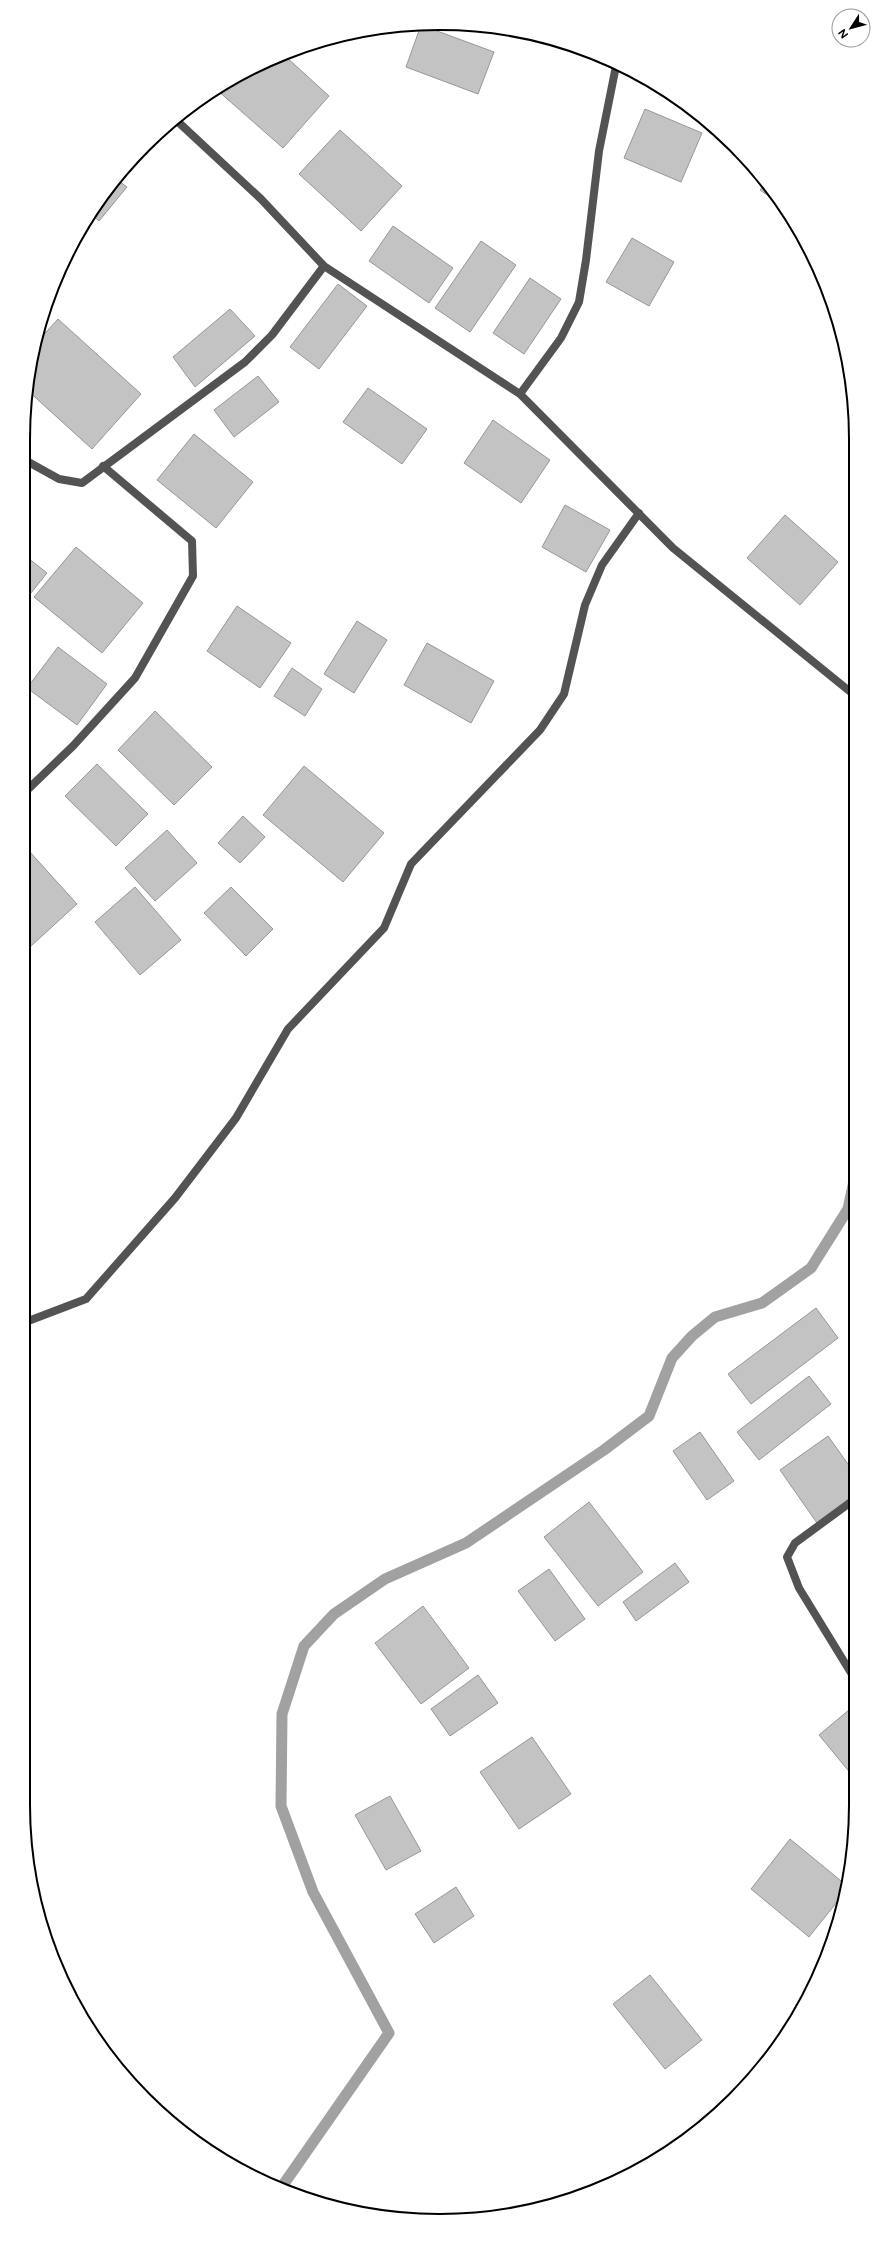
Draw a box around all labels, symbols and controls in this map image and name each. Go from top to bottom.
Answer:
north arrow [831,8,871,48]
text: N [836,26,851,41]

